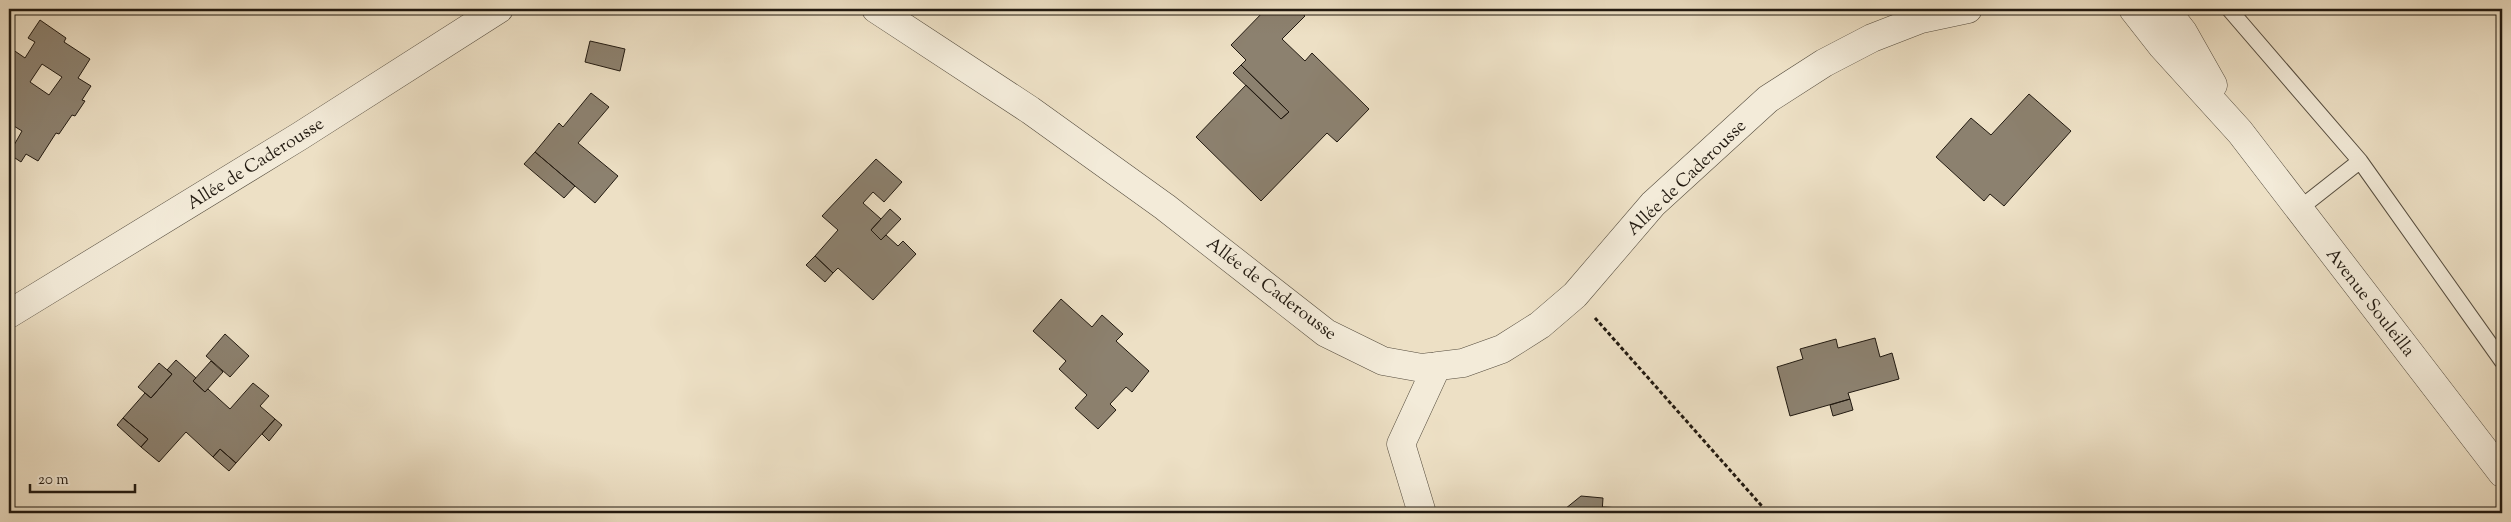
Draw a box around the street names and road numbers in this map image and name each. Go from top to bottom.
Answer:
street label: Allée de Caderousse [182,112,330,217]
street label: Allée de Caderousse [1622,114,1753,242]
street label: Allée de Caderousse [1200,232,1342,347]
street label: Avenue Souleilla [2319,243,2420,363]

